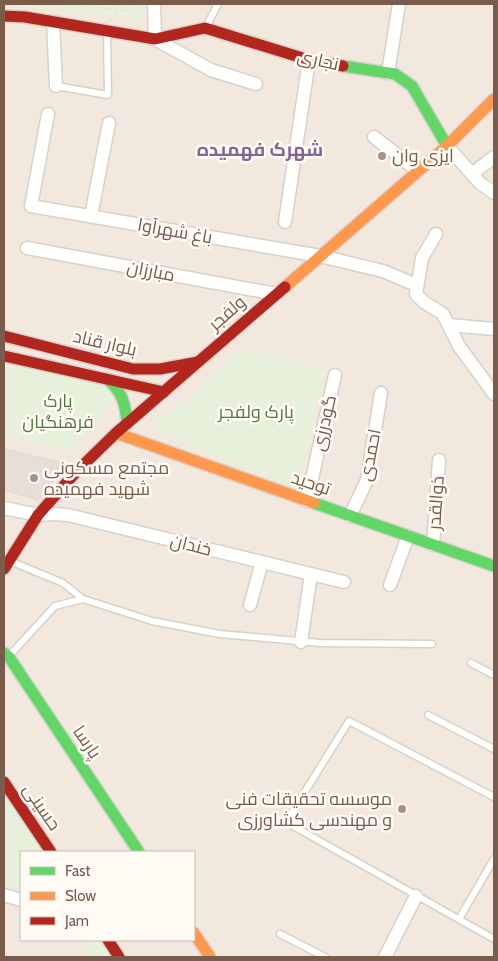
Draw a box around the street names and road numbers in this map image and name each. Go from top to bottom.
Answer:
street label: نجاری [295,45,341,75]
street label: باغ شهرآوا [136,214,214,249]
street label: مبارزان [125,256,177,286]
street label: ولفجر [203,291,250,336]
street label: بلوار قناد [71,325,139,361]
street label: گودرزی [307,393,341,453]
street label: احمدی [354,427,386,483]
street label: توحید [288,466,334,500]
street label: ذوالقدر [423,475,449,532]
street label: خندان [168,529,214,561]
street label: پارسا [67,721,106,763]
street label: حسینی [18,779,66,835]

